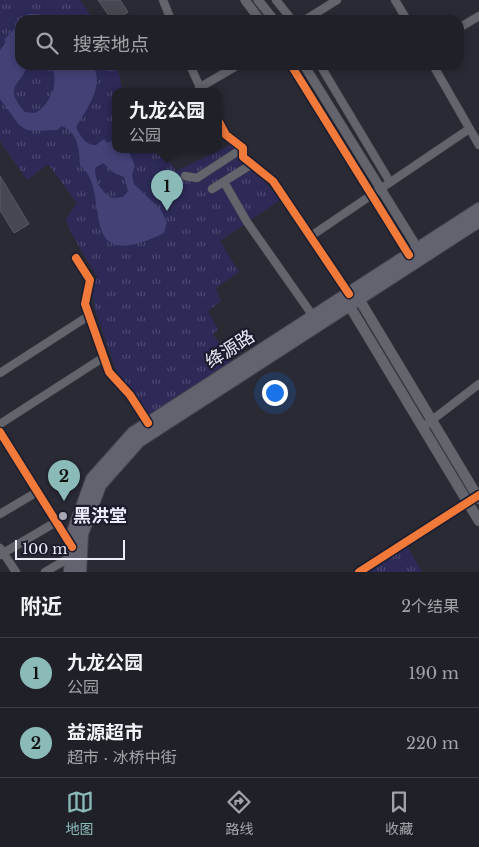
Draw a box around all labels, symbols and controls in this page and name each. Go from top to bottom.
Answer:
search box [15,15,464,70]
icon: search [33,29,61,57]
text: 搜索地点 [73,33,149,56]
popup [112,88,222,153]
text: 九龙公园 [129,99,205,122]
text: 公园 [129,125,161,145]
pin: 1 [151,170,183,211]
street label: 绛源路 [201,325,259,373]
your location [262,380,288,406]
pin: 2 [48,460,80,501]
place label: 黑洪堂 [73,505,127,527]
marker: 黑洪堂 [57,510,69,522]
scale bar [15,537,125,560]
text: 100 m [22,540,67,558]
text: 附近 [20,594,62,620]
text: 2个结果 [401,596,459,616]
text: 九龙公园 [67,651,143,674]
text: 1 [33,663,39,683]
text: 190 m [408,663,459,683]
text: 公园 [67,677,99,697]
text: 益源超市 [67,721,143,744]
text: 2 [31,733,41,753]
text: 220 m [406,733,459,753]
text: 超市 · 冰桥中街 [67,747,177,767]
tab: 地图 [66,788,94,838]
tab: 路线 [225,788,253,838]
tab: 收藏 [385,788,413,838]

